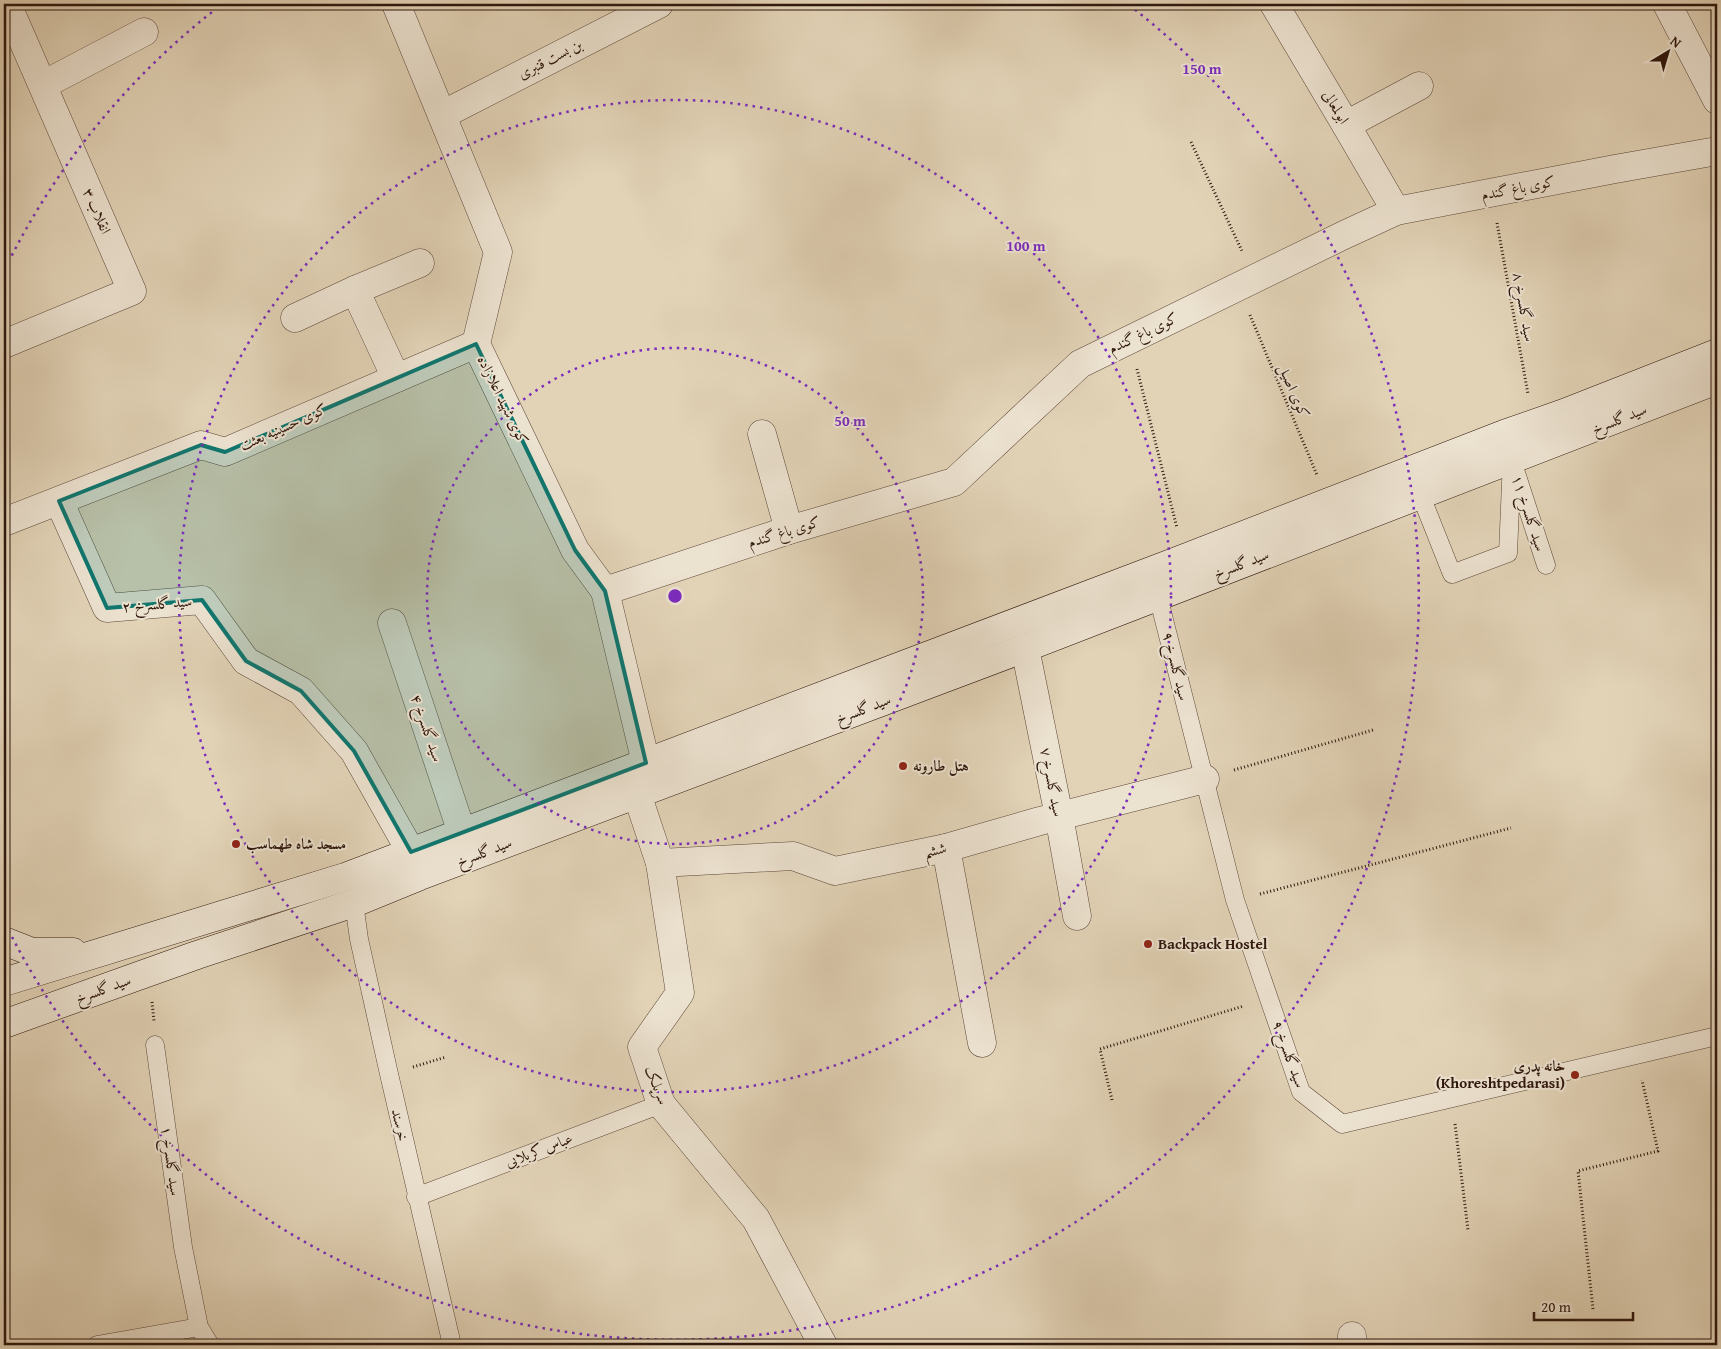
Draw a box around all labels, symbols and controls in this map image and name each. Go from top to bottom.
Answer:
north arrow [1644,28,1694,78]
text: N [1666,31,1686,53]
street label: بن بست قنبری [514,33,586,84]
text: 150 m [1182,58,1222,79]
street label: ابولمعالی [1318,86,1355,128]
street label: کوی باغ گندم [1479,170,1557,208]
street label: انقلاب ۳ [78,185,117,237]
text: 100 m [1006,235,1046,256]
street label: سید گلسرخ ۸ [1505,271,1541,344]
street label: کوی باغ گندم [1105,307,1182,361]
street label: کوی شهید اعلازاده [473,352,534,448]
street label: کوی اصیل [1273,361,1315,421]
street label: کوی حسینیه بعثت [236,398,330,455]
street label: سید گلسرخ [1588,398,1651,442]
text: 50 m [834,410,866,431]
street label: سید گلسرخ ۱۱ [1504,472,1552,555]
street label: کوی باغ گندم [745,511,824,555]
street label: سید گلسرخ [1210,543,1273,587]
centre of rings [666,587,684,605]
street label: سید گلسرخ ۲ [121,590,193,620]
street label: سید گلسرخ ۹ [1155,629,1195,703]
street label: سید گلسرخ [832,688,895,732]
street label: سید گلسرخ ۴ [403,691,449,765]
street label: سید گلسرخ ۷ [1033,745,1069,819]
place label: هتل طارونه [913,755,969,777]
marker: هتل طارونه [897,760,909,772]
street label: سید گلسرخ [453,831,516,875]
place label: مسجد شاه طهماسب [246,833,346,854]
street label: ششم [921,837,949,867]
marker: مسجد شاه طهماسب [230,838,242,850]
place label: Backpack Hostel [1158,933,1268,954]
marker: Backpack Hostel [1142,938,1154,950]
street label: سید گلسرخ [72,969,135,1011]
street label: سید گلسرخ ۹ [1265,1017,1311,1091]
place label: خانه پدری (Khoreshtpedarasi) [1436,1055,1565,1093]
street label: سرپلک [639,1062,675,1108]
marker: خانه پدری (Khoreshtpedarasi) [1569,1069,1581,1081]
street label: خرسند [387,1107,414,1143]
street label: سید گلسرخ ۱ [153,1125,187,1198]
street label: عباس کربلایی [502,1127,576,1172]
scale bar [1534,1289,1632,1321]
text: 20 m [1541,1296,1572,1317]

